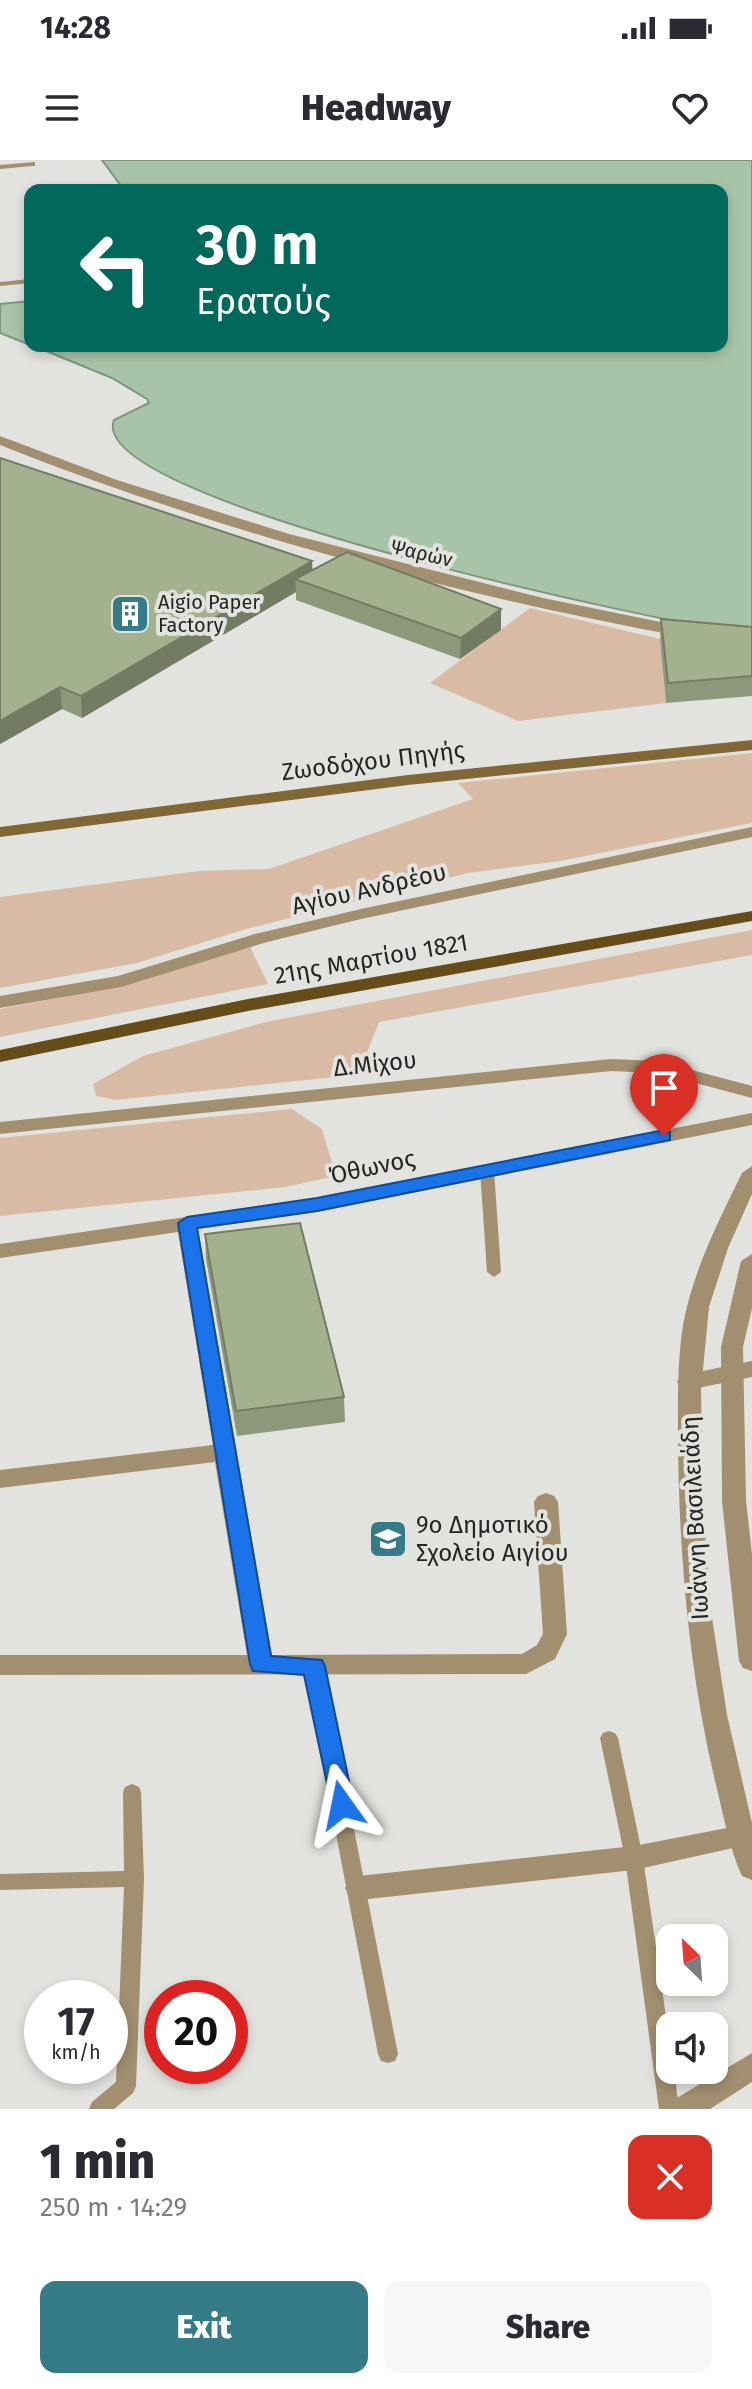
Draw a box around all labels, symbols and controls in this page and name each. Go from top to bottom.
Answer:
text: 14:28 [40,10,111,46]
icon: menu [40,86,84,130]
text: Headway [301,86,451,130]
icon: heart [668,86,712,130]
text: 30 m [196,212,318,279]
icon: left [64,216,168,320]
text: Ερατούς [196,280,331,324]
street label: Ψαρών [389,534,455,572]
place label: Aigio Paper Factory [158,590,260,637]
building icon: Aigio Paper Factory [109,593,151,635]
street label: Ζωοδόχου Πηγής [280,736,466,786]
street label: Αγίου Ανδρέου [289,858,449,920]
street label: 21ης Μαρτίου 1821 [272,928,470,990]
street label: Δ.Μίχου [332,1046,418,1082]
pin [630,1054,698,1136]
icon: arrive [642,1066,686,1110]
street label: Όθωνος [326,1144,418,1190]
street label: Ιωάννη Βασιλειάδη [676,1415,714,1621]
place label: 9ο Δημοτικό Σχολείο Αιγίου [416,1511,569,1567]
school or university icon: 9ο Δημοτικό Σχολείο Αιγίου [367,1518,409,1560]
position arrow [300,1763,384,1847]
north arrow [656,1924,728,1996]
map controls [656,1924,728,2084]
speed limit sign: 20 [144,1980,248,2084]
text: 17 [57,1998,95,2046]
button: sound [656,2012,728,2084]
text: km/h [51,2040,101,2064]
text: 1 min [40,2133,155,2191]
button: close [628,2135,712,2219]
text: 250 m · 14:29 [40,2192,187,2223]
button: Exit [40,2281,368,2373]
button: Share [384,2281,712,2373]

